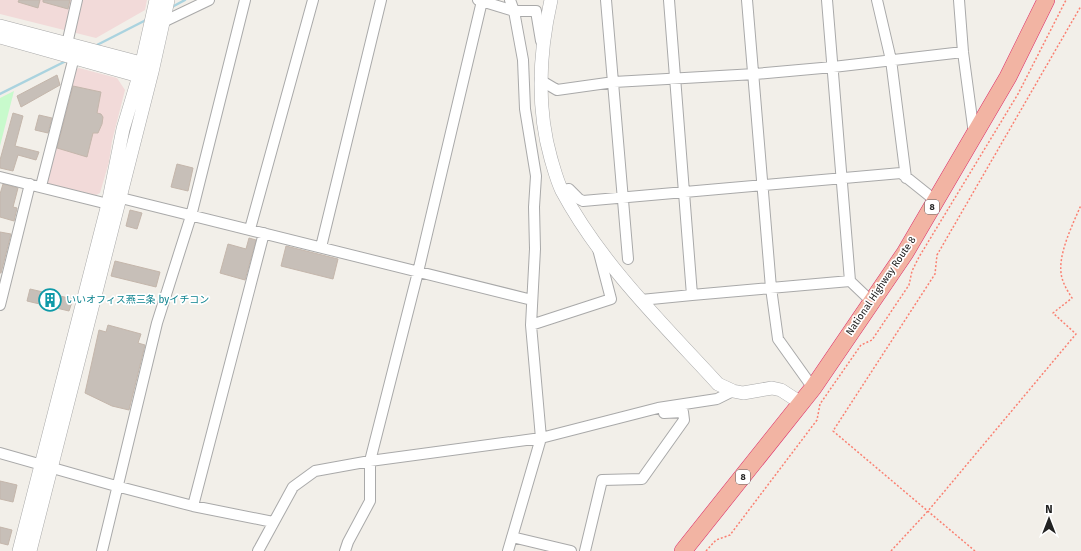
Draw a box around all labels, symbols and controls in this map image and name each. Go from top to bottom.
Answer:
road number: 8 [925,200,939,214]
street label: National Highway Route 8 [843,234,919,338]
building icon: いいオフィス燕三条 byイチコン [37,287,63,313]
place label: いいオフィス燕三条 byイチコン [66,294,209,306]
road number: 8 [736,470,750,484]
north arrow [1029,499,1069,539]
text: N [1045,503,1053,516]

